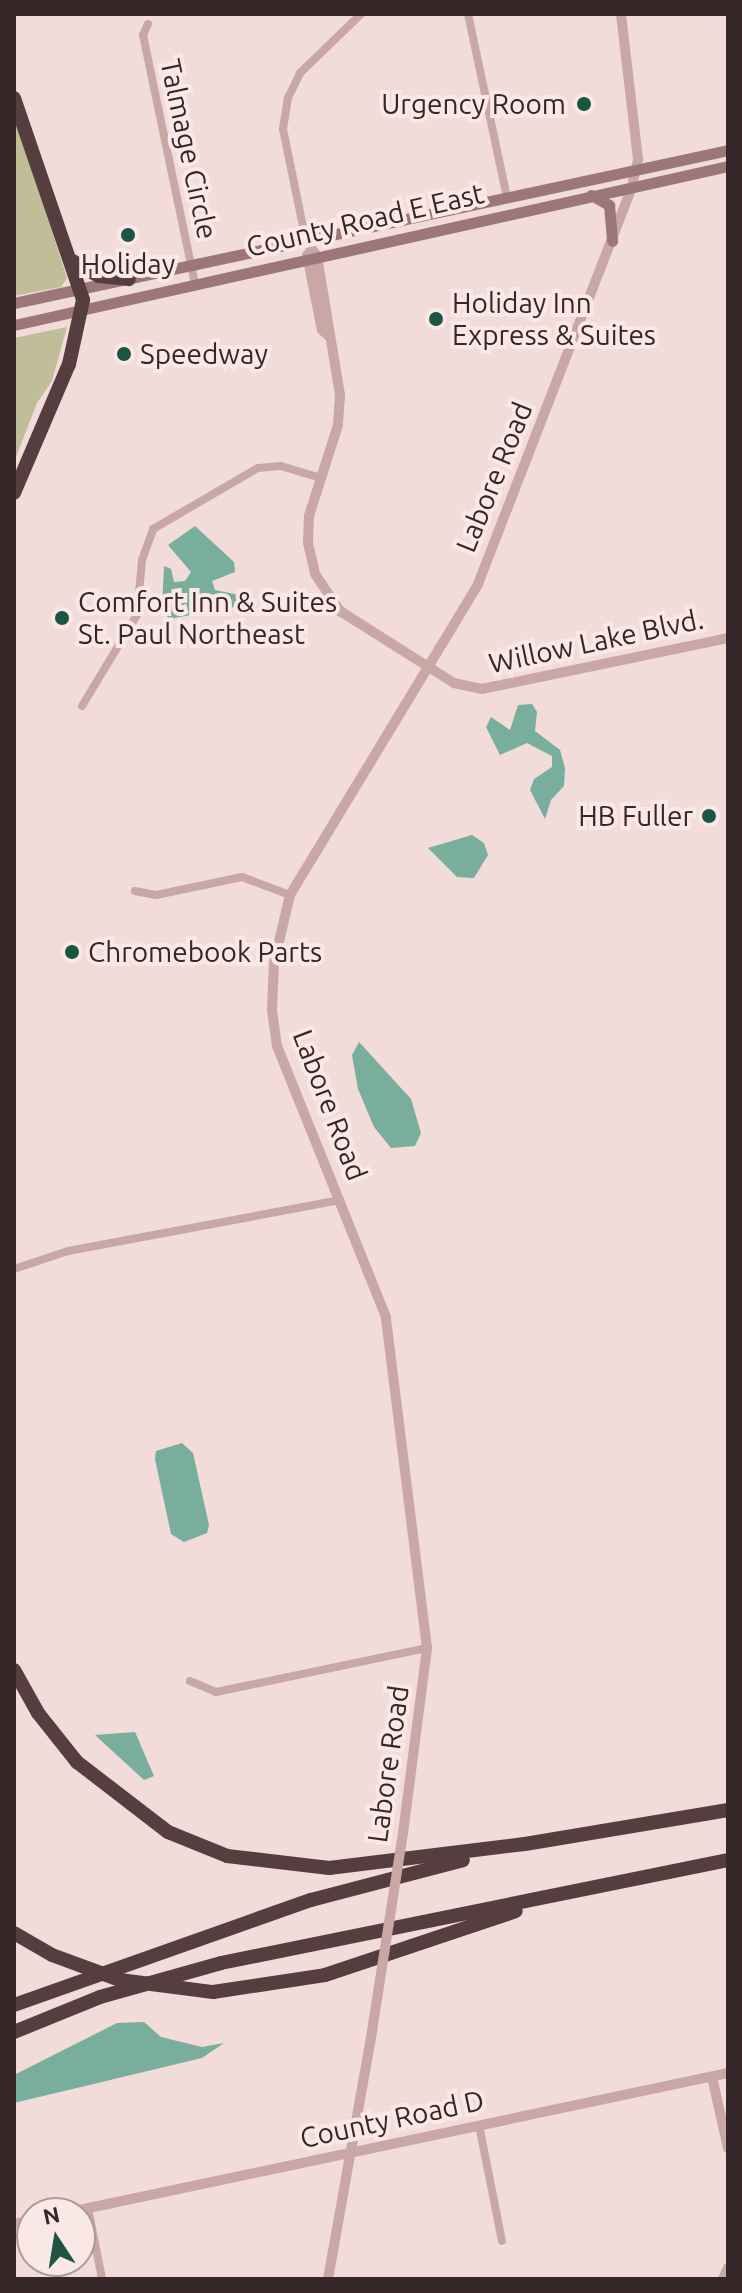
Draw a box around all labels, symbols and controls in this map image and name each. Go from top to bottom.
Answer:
street label: Talmage Circle [154,56,224,242]
place label: Urgency Room [381,87,566,121]
marker: Urgency Room [573,93,595,115]
street label: County Road E East [243,176,487,264]
marker: Holiday [119,226,137,244]
place label: Holiday [81,247,175,281]
place label: Holiday Inn Express & Suites [452,286,656,352]
marker: Holiday Inn Express & Suites [427,310,445,328]
place label: Speedway [140,337,268,371]
marker: Speedway [115,345,133,363]
street label: Labore Road [449,397,539,557]
place label: Comfort Inn & Suites St. Paul Northeast [78,585,337,651]
street label: Willow Lake Blvd. [486,602,706,680]
marker: Comfort Inn & Suites St. Paul Northeast [53,609,71,627]
place label: HB Fuller [578,799,693,833]
marker: HB Fuller [700,807,718,825]
place label: Chromebook Parts [88,935,322,969]
marker: Chromebook Parts [63,943,81,961]
street label: Labore Road [286,1025,374,1185]
street label: Labore Road [360,1683,416,1845]
street label: County Road D [297,2083,487,2155]
north arrow [16,2197,96,2277]
text: N [41,2201,62,2229]

